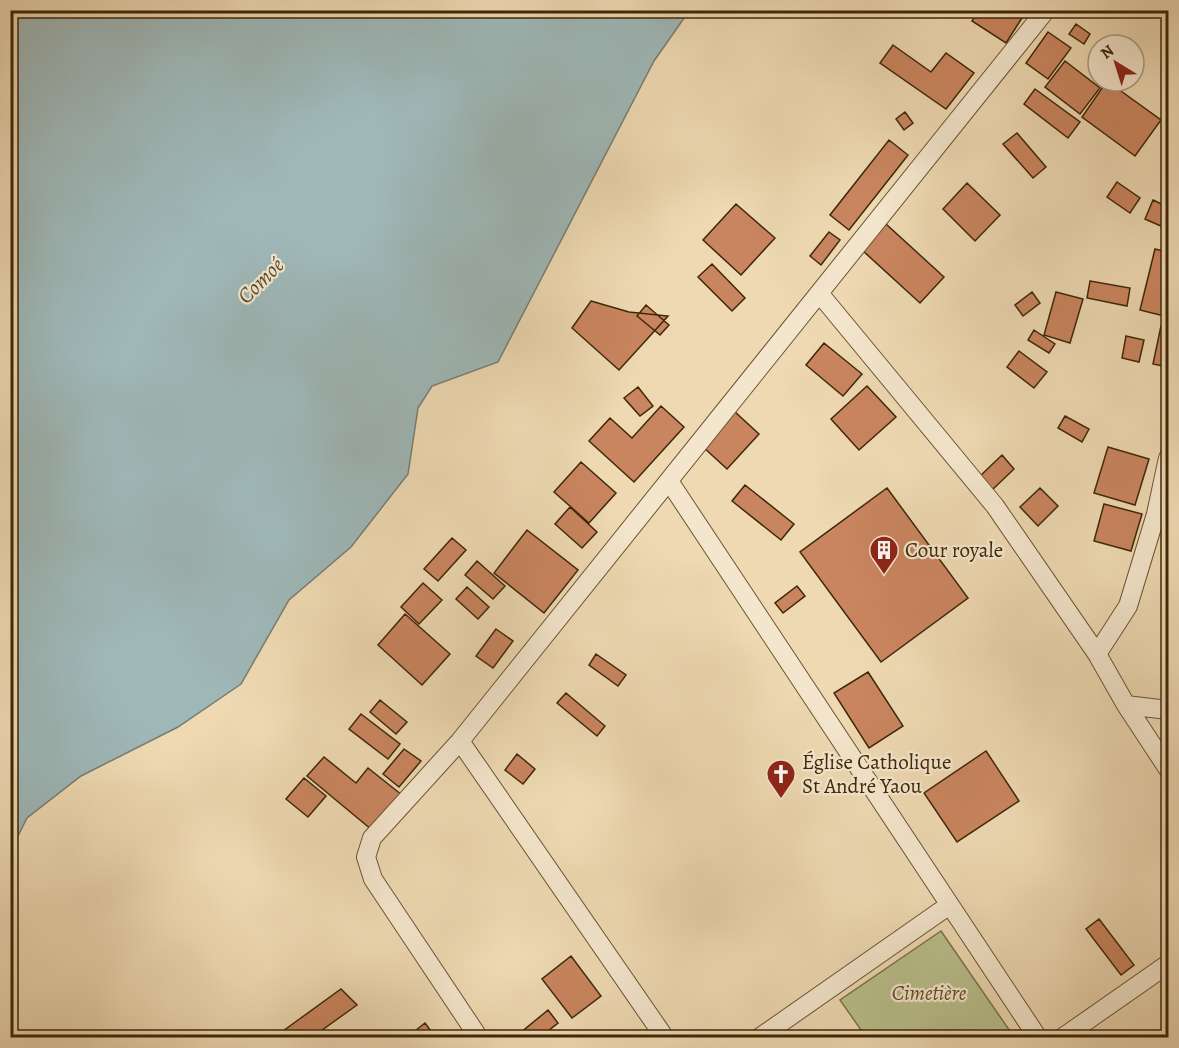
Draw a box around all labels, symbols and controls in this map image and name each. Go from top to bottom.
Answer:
north arrow [1086,33,1146,93]
text: N [1096,39,1119,64]
water label: Comoé [231,251,291,311]
building icon: Cour royale [868,534,900,576]
place label: Cour royale [905,536,1003,564]
place label: Église Catholique St André Yaou [802,748,951,800]
church icon: Église Catholique St André Yaou [765,758,797,800]
park label: Cimetière [892,979,967,1007]

